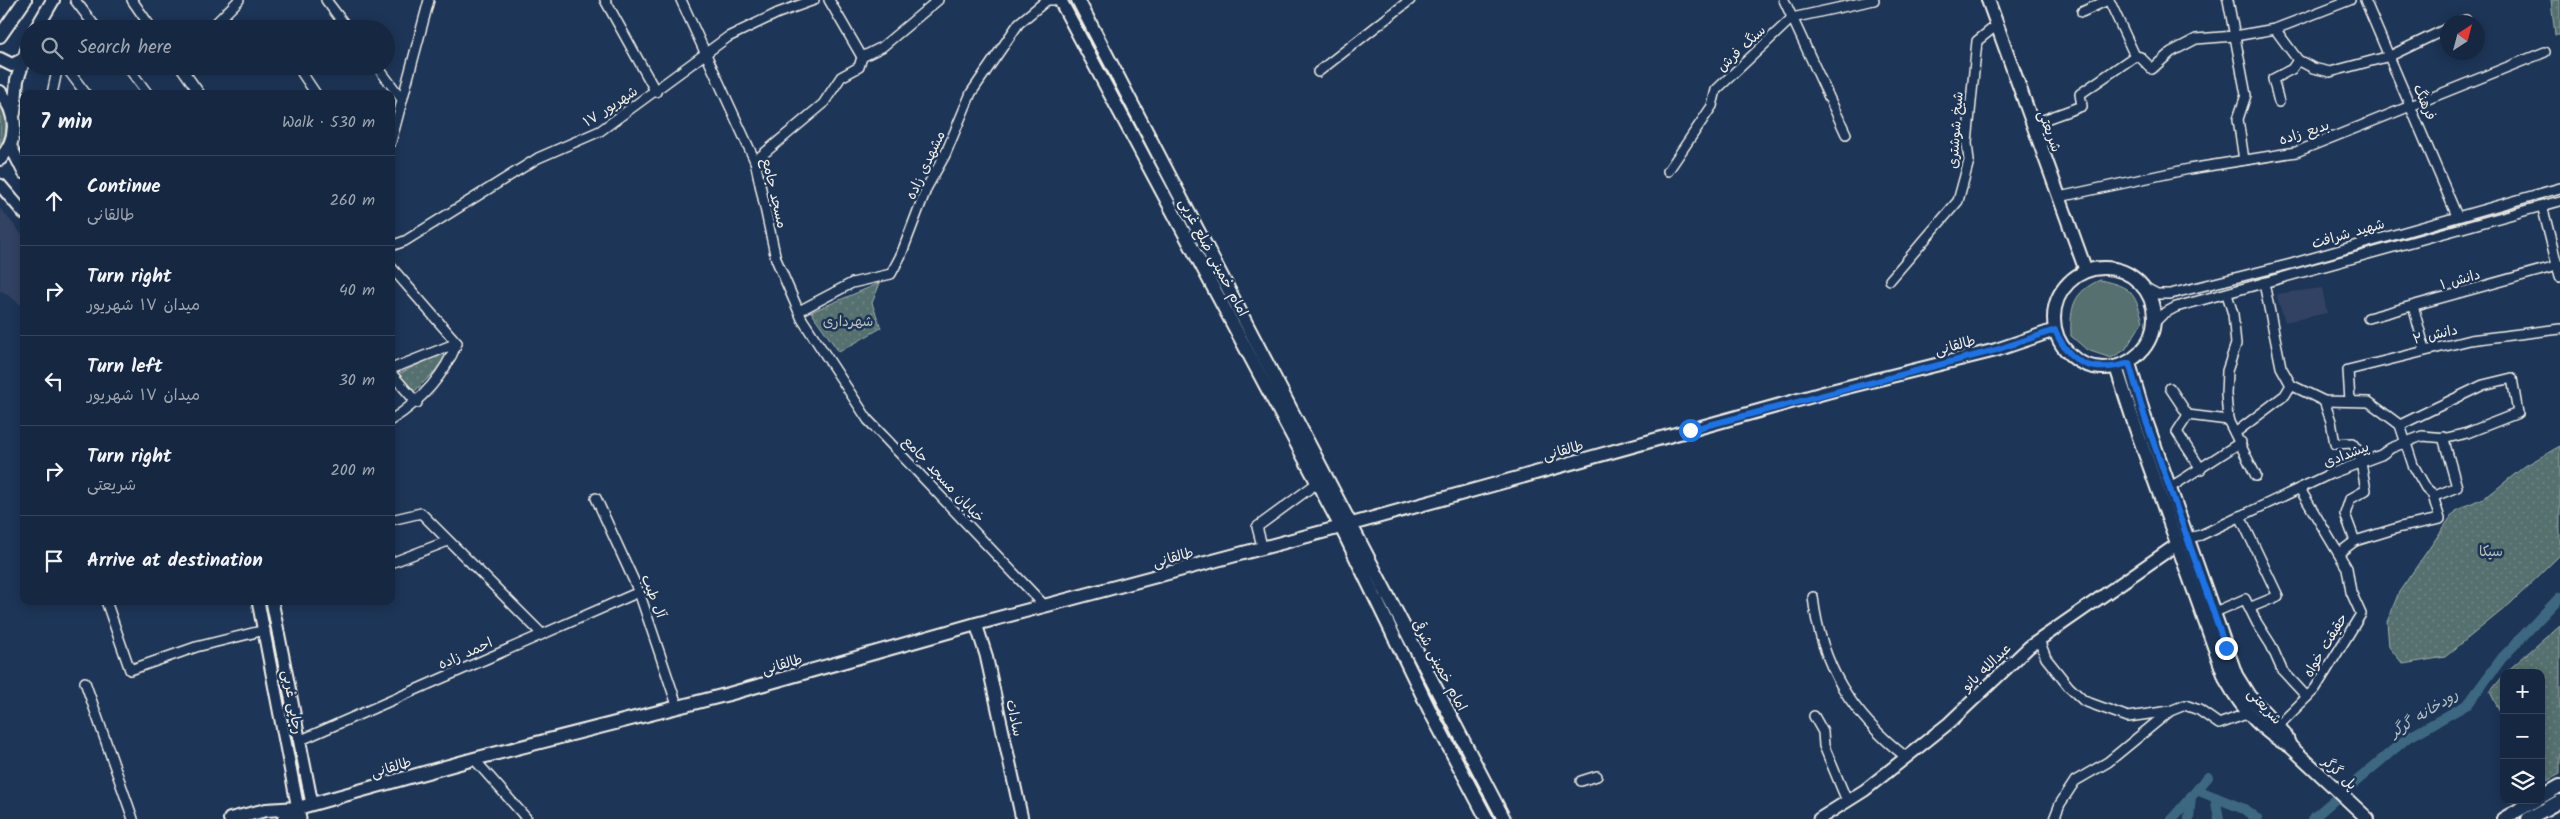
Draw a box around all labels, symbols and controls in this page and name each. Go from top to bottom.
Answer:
north arrow [2440,15,2485,60]
search box [20,20,395,75]
street label: سنگ فرش [1712,20,1771,77]
text: Search here [78,33,172,63]
icon: search [38,34,66,62]
street label: ۱۷ شهریور [579,81,642,133]
street label: فرهنگ [2407,81,2441,124]
street label: شیخ شوشتری [1942,91,1970,170]
text: 7 min [40,106,92,139]
street label: شریعتی [2031,107,2067,155]
text: Walk · 530 m [282,110,375,135]
street label: بدیع زاده [2276,114,2332,151]
street label: مشهدی زاده [900,127,951,203]
street label: مسجد جامع [755,156,793,230]
text: Continue [87,172,160,202]
icon: ahead [40,187,68,215]
text: 260 m [330,188,375,213]
street label: امام خمینی ضلع غربی [1173,194,1254,321]
text: طالقانی [87,203,135,228]
street label: شهید شرافت [2309,213,2387,255]
text: Turn right [87,262,172,292]
street label: دانش ۱ [2437,264,2483,296]
icon: right [40,277,68,305]
text: 40 m [339,278,375,303]
text: میدان ۱۷ شهریور [87,293,200,318]
park label: شهرداری [823,311,873,333]
street label: دانش ۲ [2411,319,2460,351]
street label: طالقانی [1932,330,1978,362]
text: Turn left [87,352,162,382]
icon: left [40,367,68,395]
text: 30 m [339,368,375,393]
text: میدان ۱۷ شهریور [87,383,200,408]
route start [1679,419,1702,442]
street label: خیابان مسجد جامع [897,431,989,528]
street label: طالقانی [1540,435,1586,467]
street label: پیشدادی [2320,436,2373,474]
text: Turn right [87,442,172,472]
icon: right [40,457,68,485]
text: 200 m [331,458,375,483]
text: شریعتی [87,473,136,498]
park label: سیکا [2479,541,2503,563]
street label: طالقانی [1150,542,1196,574]
text: Arrive at destination [87,546,263,576]
icon: arrive [40,547,68,575]
street label: آل طیب [635,571,672,622]
street label: حقیقت خواه [2298,609,2354,682]
street label: امام خمینی شرقی [1406,616,1473,715]
street label: احمد زاده [435,632,496,676]
route end [2215,637,2238,660]
street label: عبدالله بانو [1956,638,2017,698]
street label: طالقانی [759,649,805,681]
street label: رجایی غربی [276,668,308,736]
map controls [2500,669,2545,804]
button: + [2500,669,2545,714]
street label: شریعتی [2242,683,2287,730]
water label: رودخانه گرگر [2384,683,2464,745]
street label: سادات [999,698,1029,739]
button: − [2500,714,2545,759]
street label: پل گرگر [2316,751,2362,796]
street label: طالقانی [368,752,414,784]
button: layers [2500,759,2545,804]

